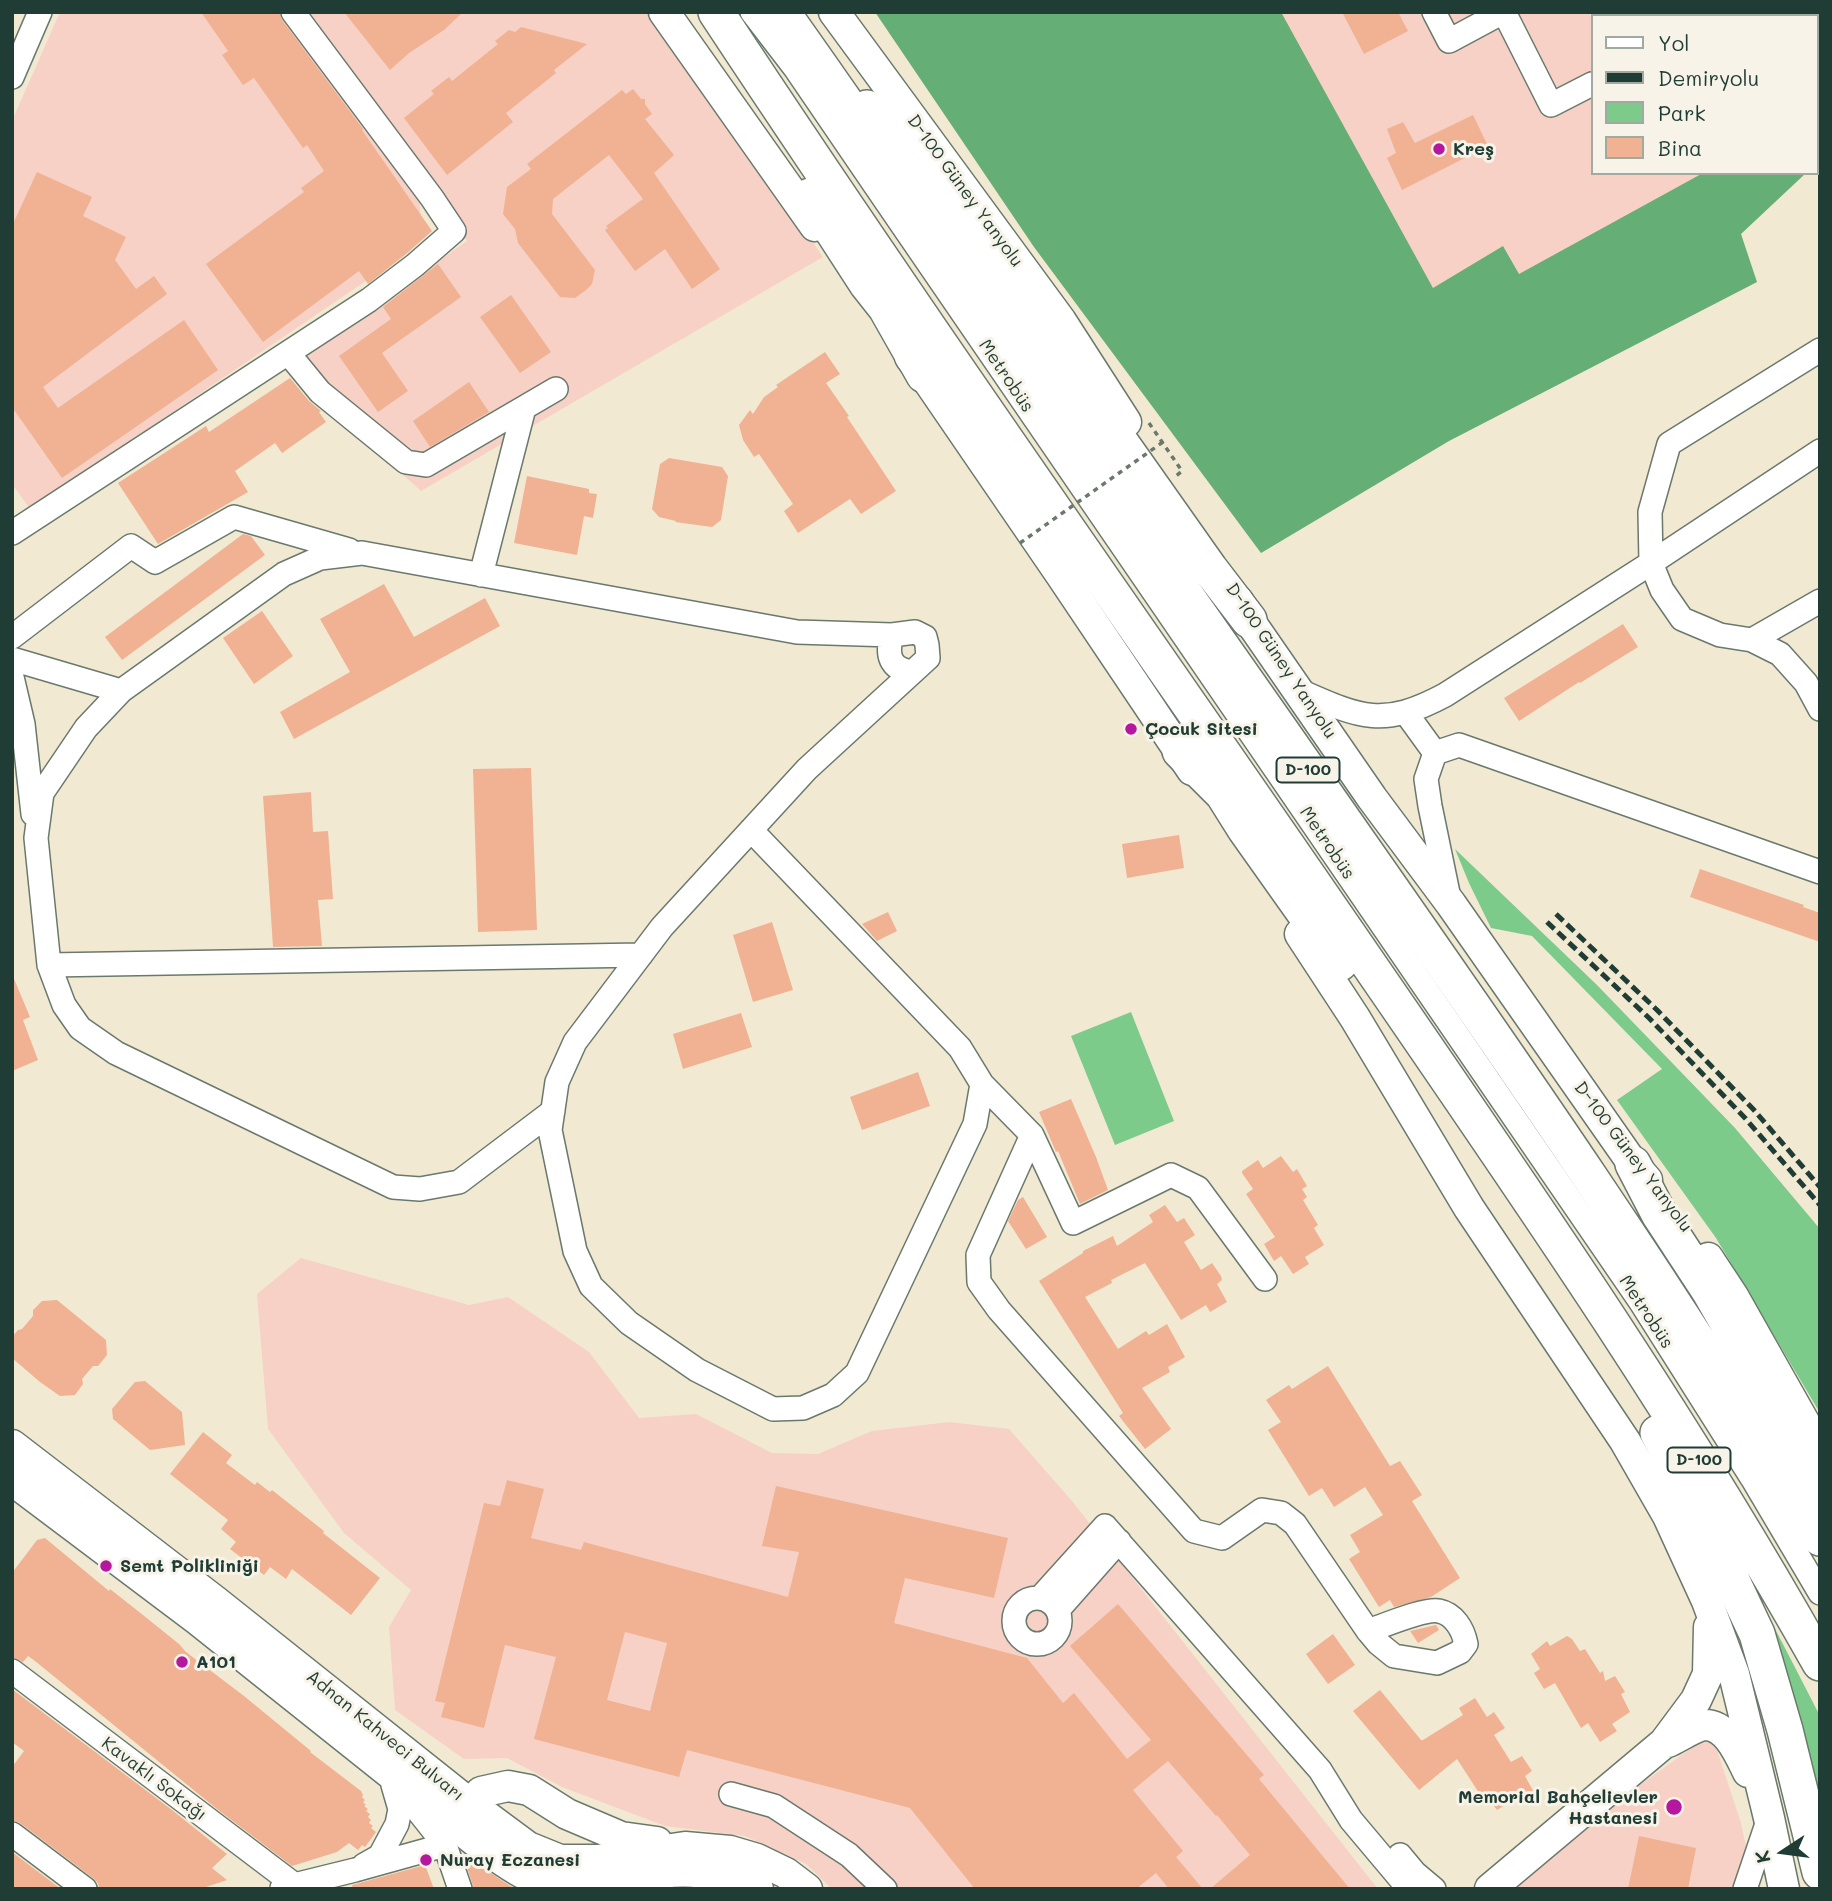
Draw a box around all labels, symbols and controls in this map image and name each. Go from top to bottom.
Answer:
legend [1590,14,1818,175]
text: Yol [1658,29,1689,56]
text: Demiryolu [1658,64,1759,91]
text: Park [1658,99,1706,126]
street label: D-100 Güney Yanyolu [903,111,1027,271]
text: Bina [1658,134,1702,161]
place label: Kreş [1453,138,1494,160]
marker: Kreş [1431,141,1447,157]
street label: Metrobüs [974,335,1038,417]
street label: D-100 Güney Yanyolu [1221,579,1341,743]
place label: Çocuk Sitesi [1145,718,1258,740]
marker: Çocuk Sitesi [1123,721,1139,737]
road number: D-100 [1276,758,1340,782]
street label: Metrobüs [1295,802,1359,884]
street label: D-100 Güney Yanyolu [1569,1077,1697,1237]
street label: Metrobüs [1614,1271,1678,1353]
road number: D-100 [1668,1448,1730,1472]
place label: Semt Polikliniği [120,1555,259,1577]
marker: Semt Polikliniği [98,1558,114,1574]
place label: A101 [196,1651,236,1673]
marker: A101 [174,1654,190,1670]
street label: Adnan Kahveci Bulvarı [302,1666,468,1806]
street label: Kavaklı Sokağı [97,1732,211,1826]
place label: Memorial Bahçelievler Hastanesi [1458,1786,1658,1828]
marker: Memorial Bahçelievler Hastanesi [1664,1797,1684,1817]
north arrow [1748,1817,1818,1887]
text: K [1748,1848,1776,1866]
place label: Nuray Eczanesi [440,1849,580,1871]
marker: Nuray Eczanesi [418,1852,434,1868]

